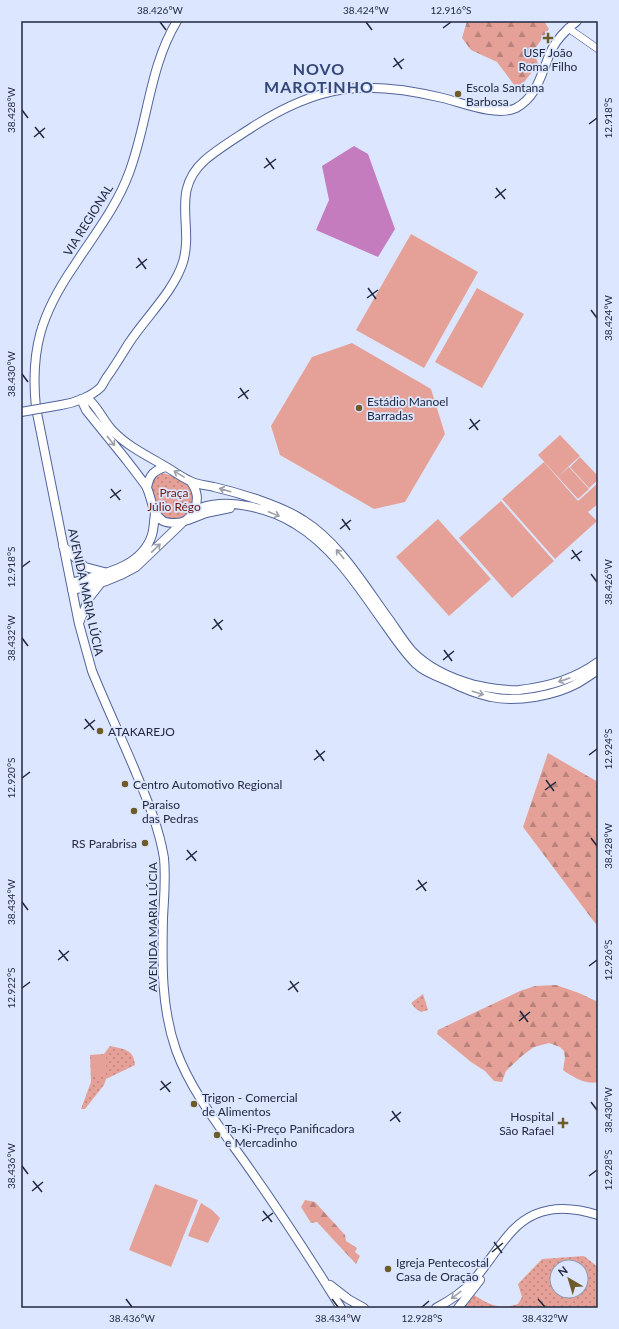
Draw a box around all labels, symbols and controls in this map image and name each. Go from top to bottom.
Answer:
text: 38.426°W [137,4,184,16]
text: 38.424°W [343,4,390,16]
text: 12.916°S [431,4,471,16]
marker: USF João Roma Filho [542,32,554,44]
place label: USF João Roma Filho [519,45,578,74]
district label: NOVO MAROTINHO [264,59,374,96]
place label: Escola Santana Barbosa [466,80,544,109]
text: 38.428°W [5,86,17,133]
marker: Escola Santana Barbosa [453,89,463,99]
text: 12.918°S [602,98,614,138]
street label: VIA REGIONAL [60,181,116,259]
text: 38.424°W [602,294,614,341]
text: 38.430°W [5,350,17,397]
place label: Estádio Manoel Barradas [367,394,448,423]
marker: Estádio Manoel Barradas [354,403,364,413]
one-way arrow [106,435,115,446]
one-way arrow [173,470,185,478]
park label: Praça Júlio Régo [147,485,201,514]
one-way arrow [219,486,232,493]
one-way arrow [267,511,279,518]
street label: AVENIDA MARIA LÚCIA [65,527,107,658]
one-way arrow [151,543,161,553]
text: 12.918°S [5,547,17,587]
one-way arrow [336,548,344,559]
text: 38.426°W [602,558,614,605]
text: 38.432°W [5,614,17,661]
one-way arrow [557,677,570,684]
one-way arrow [471,690,484,697]
place label: ATAKAREJO [108,724,175,739]
marker: ATAKAREJO [95,726,105,736]
text: 12.924°S [602,729,614,769]
text: 12.920°S [5,758,17,798]
place label: Centro Automotivo Regional [133,777,282,792]
marker: Centro Automotivo Regional [120,779,130,789]
place label: Paraiso das Pedras [142,797,198,826]
marker: Paraiso das Pedras [129,806,139,816]
text: 38.428°W [602,822,614,869]
place label: RS Parabrisa [72,836,137,851]
marker: RS Parabrisa [140,838,150,848]
street label: AVENIDA MARIA LÚCIA [145,861,160,992]
text: 38.434°W [5,878,17,925]
text: 12.926°S [602,940,614,980]
text: 12.922°S [5,968,17,1008]
text: 38.430°W [602,1086,614,1133]
place label: Trigon - Comercial de Alimentos [202,1090,298,1119]
marker: Trigon - Comercial de Alimentos [189,1099,199,1109]
place label: Hospital São Rafael [499,1109,554,1138]
marker: Hospital São Rafael [557,1117,569,1129]
place label: Ta-Ki-Preço Panificadora e Mercadinho [225,1121,354,1150]
marker: Ta-Ki-Preço Panificadora e Mercadinho [212,1130,222,1140]
text: 38.436°W [5,1142,17,1189]
text: 12.928°S [602,1150,614,1190]
place label: Igreja Pentecostal Casa de Oração [396,1255,489,1284]
north arrow [549,1259,589,1299]
text: N [555,1263,570,1278]
marker: Igreja Pentecostal Casa de Oração [383,1264,393,1274]
one-way arrow [450,1291,461,1300]
text: 38.436°W [109,1312,156,1324]
text: 38.434°W [315,1312,362,1324]
text: 12.928°S [402,1312,442,1324]
text: 38.432°W [522,1312,569,1324]

